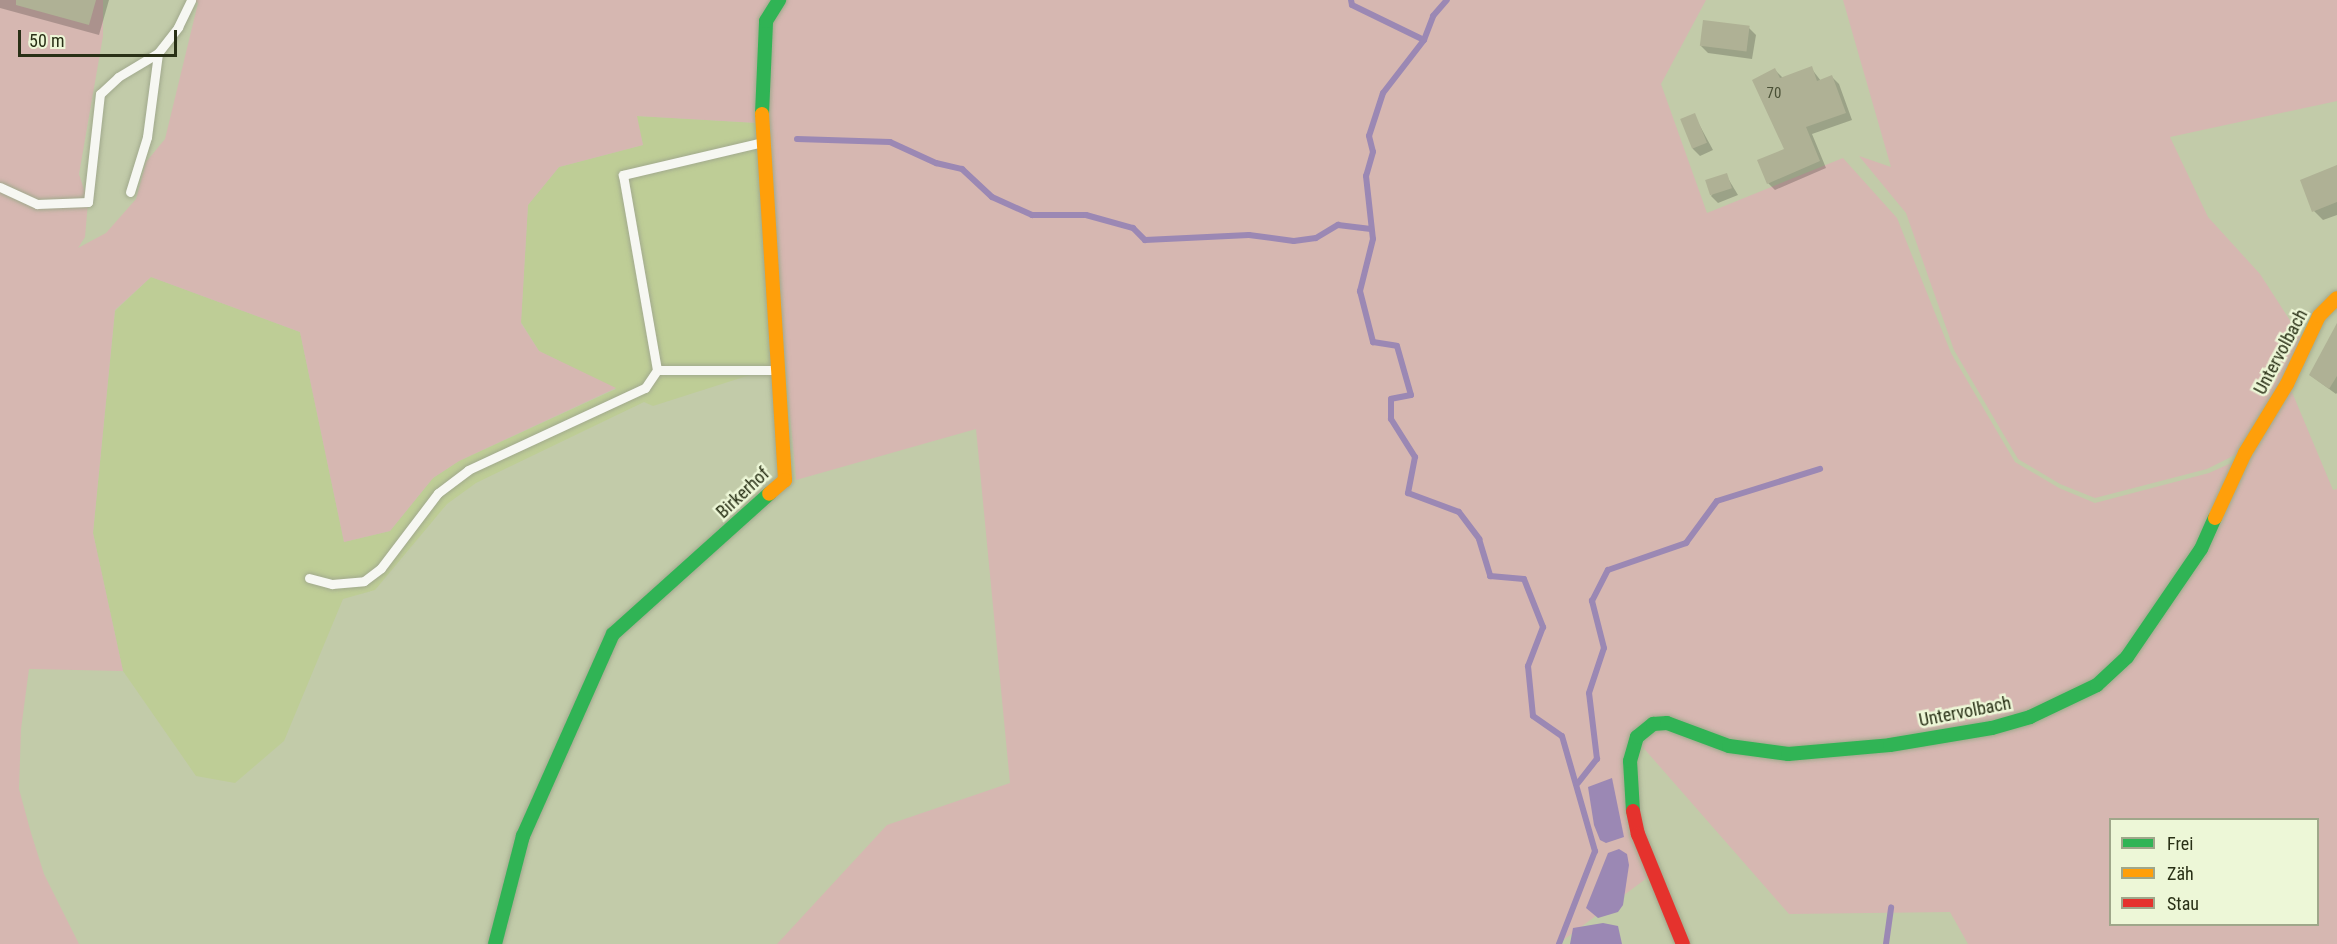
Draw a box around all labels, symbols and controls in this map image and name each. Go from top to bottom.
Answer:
scale bar [21,18,180,56]
text: 50 m [29,30,64,51]
house number: 70 [1767,85,1781,103]
street label: Untervolbach [2250,306,2312,398]
street label: Birkerhof [712,463,774,523]
street label: Untervolbach [1917,692,2013,732]
legend [2109,818,2319,926]
text: Frei [2167,833,2193,854]
text: Zäh [2167,863,2194,884]
text: Stau [2167,893,2199,914]

